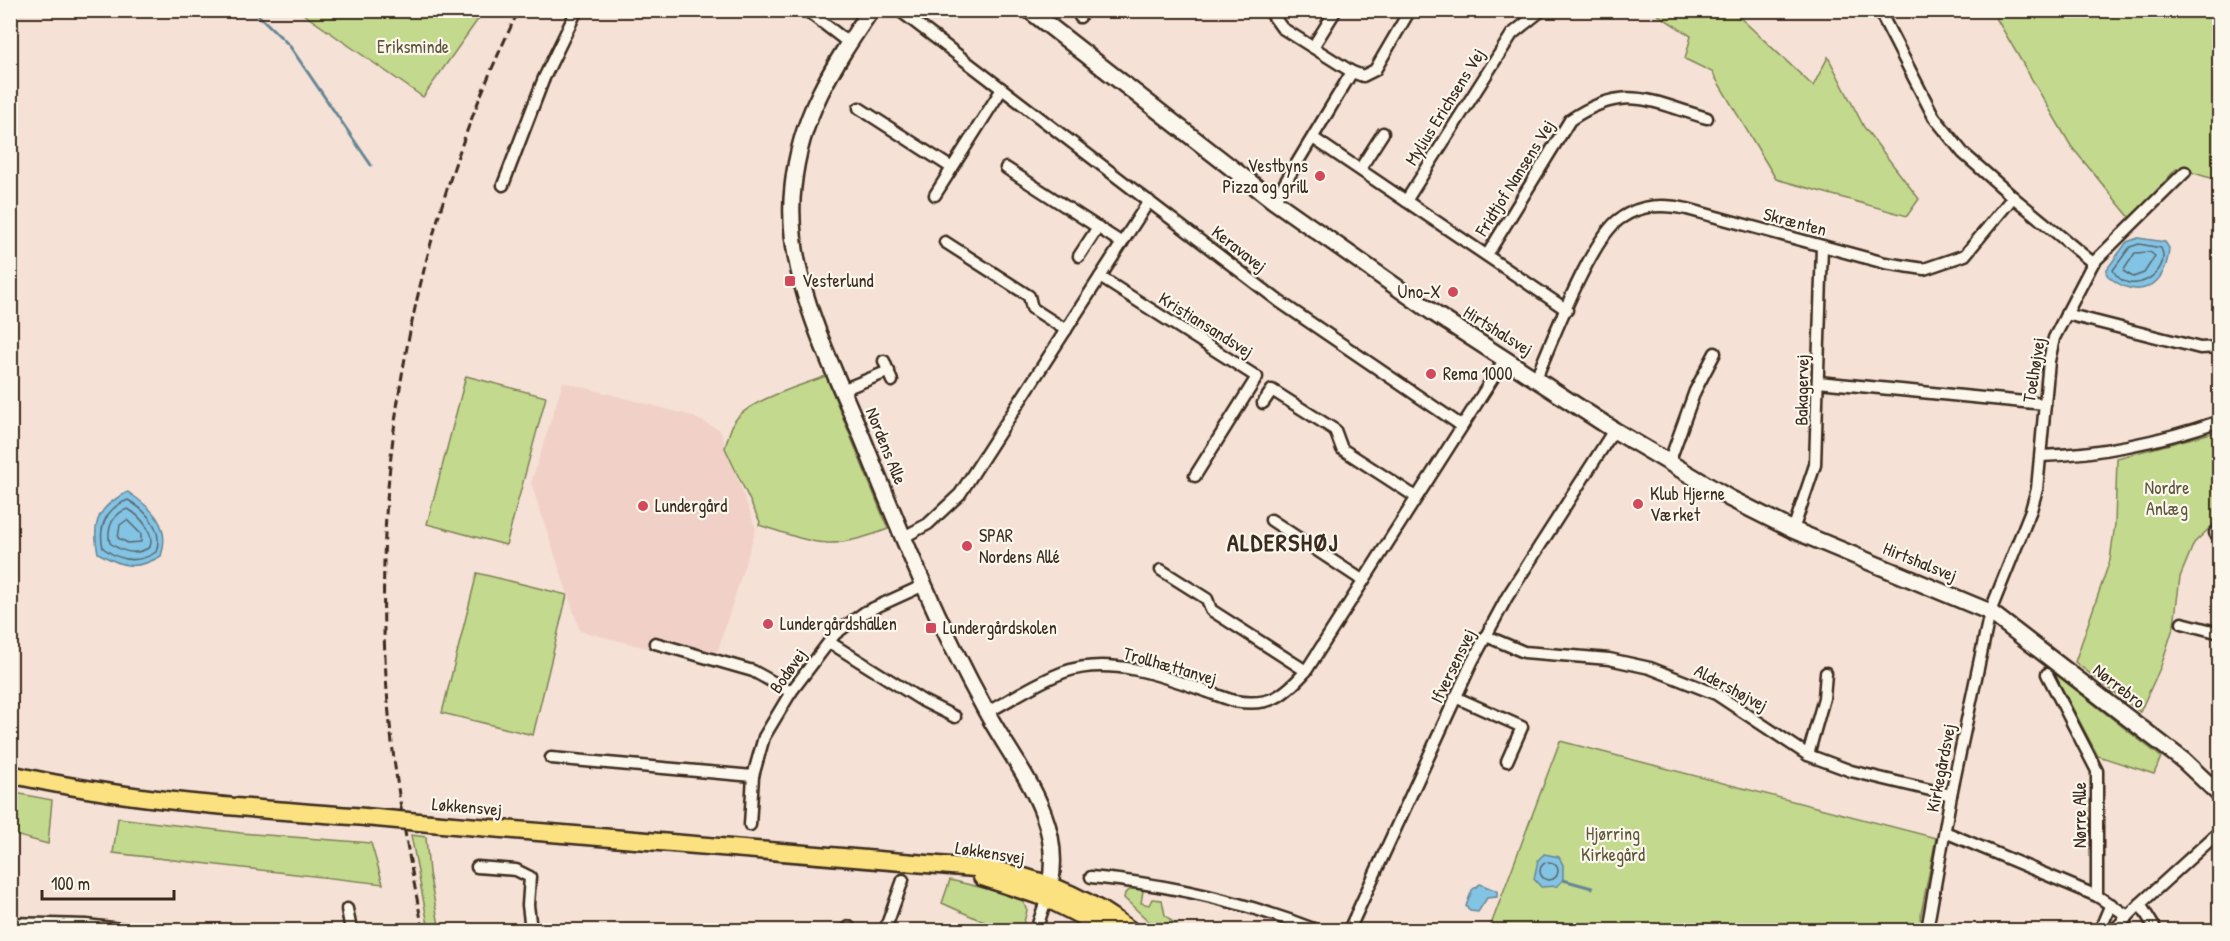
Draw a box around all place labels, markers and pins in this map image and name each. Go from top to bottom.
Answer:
place label: Vestbyns Pizza og grill [1223,153,1308,199]
marker: Vestbyns Pizza og grill [1313,169,1327,183]
place label: Vesterlund [802,268,874,293]
marker: Vesterlund [783,274,797,288]
place label: Uno-X [1398,279,1441,304]
marker: Uno-X [1446,285,1460,299]
place label: Rema 1000 [1443,361,1513,386]
marker: Rema 1000 [1424,367,1438,381]
place label: Klub Hjerne Værket [1650,481,1725,527]
place label: Lundergård [655,493,727,518]
marker: Klub Hjerne Værket [1631,497,1645,511]
marker: Lundergård [636,499,650,513]
place label: SPAR Nordens Allé [979,523,1060,569]
marker: SPAR Nordens Allé [960,539,974,553]
place label: Lundergårdshallen [780,611,897,636]
place label: Lundergårdskolen [943,615,1057,640]
marker: Lundergårdshallen [761,617,775,631]
marker: Lundergårdskolen [924,621,938,635]

